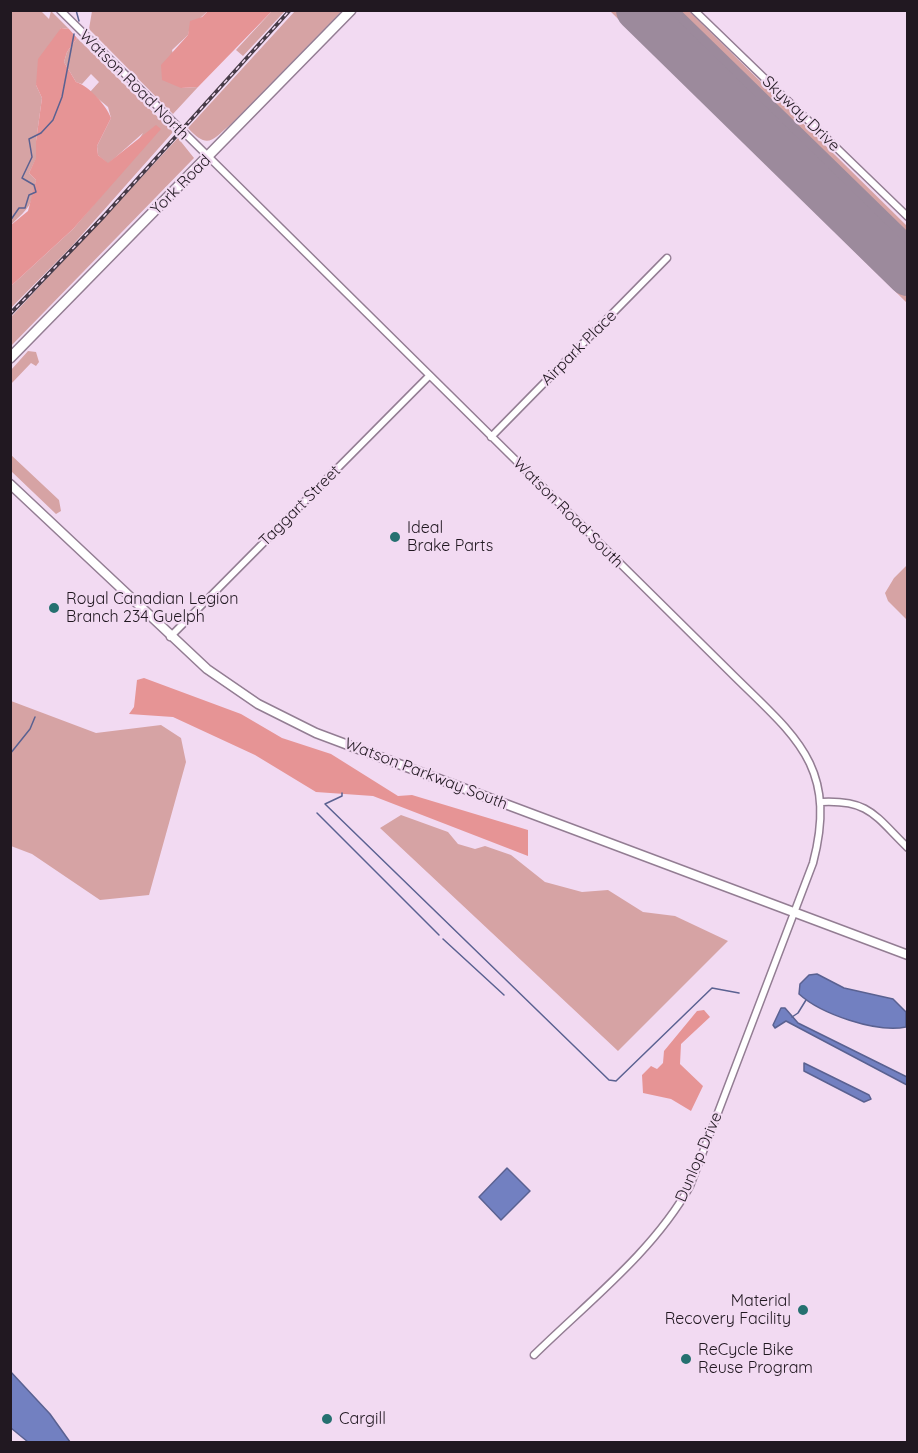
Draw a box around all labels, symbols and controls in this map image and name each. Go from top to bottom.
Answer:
street label: Watson Road North [75,26,193,144]
street label: Skyway Drive [758,72,844,156]
street label: York Road [147,151,215,219]
street label: Airpark Place [537,306,621,390]
street label: Watson Road South [509,454,627,572]
street label: Taggart Street [255,461,345,551]
place label: Ideal Brake Parts [407,518,493,556]
marker: Ideal Brake Parts [388,530,402,544]
place label: Royal Canadian Legion Branch 234 Guelph [66,589,238,627]
marker: Royal Canadian Legion Branch 234 Guelph [47,601,61,615]
street label: Watson Parkway South [342,734,510,814]
street label: Dunlop Drive [671,1109,727,1205]
place label: Material Recovery Facility [665,1291,791,1329]
marker: Material Recovery Facility [796,1303,810,1317]
place label: ReCycle Bike Reuse Program [698,1340,813,1378]
marker: ReCycle Bike Reuse Program [679,1352,693,1366]
place label: Cargill [339,1409,386,1429]
marker: Cargill [320,1412,334,1426]

